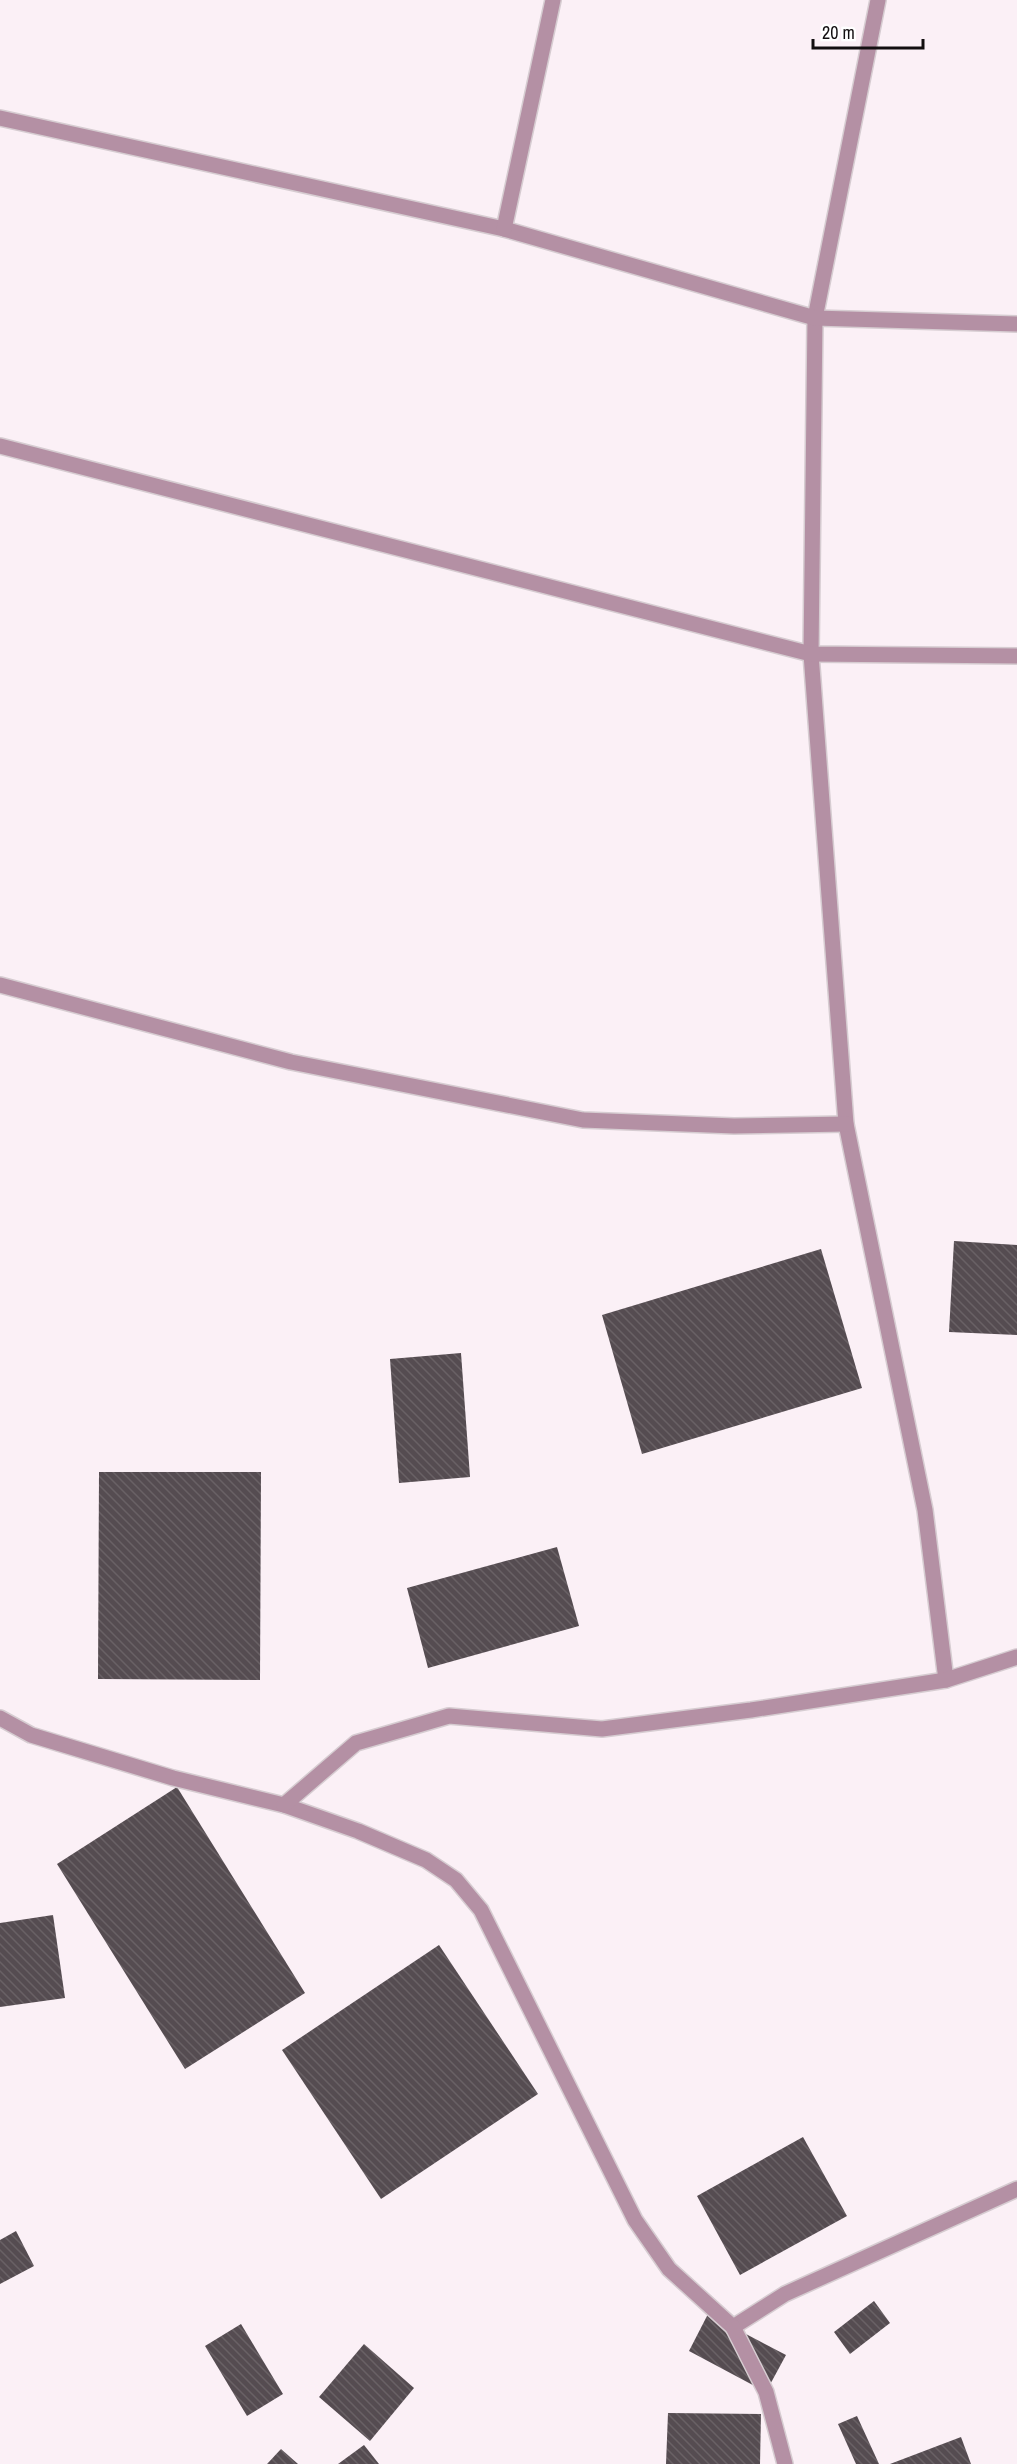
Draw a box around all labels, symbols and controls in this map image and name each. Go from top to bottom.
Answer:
scale bar [813,12,922,50]
text: 20 m [822,20,855,45]

